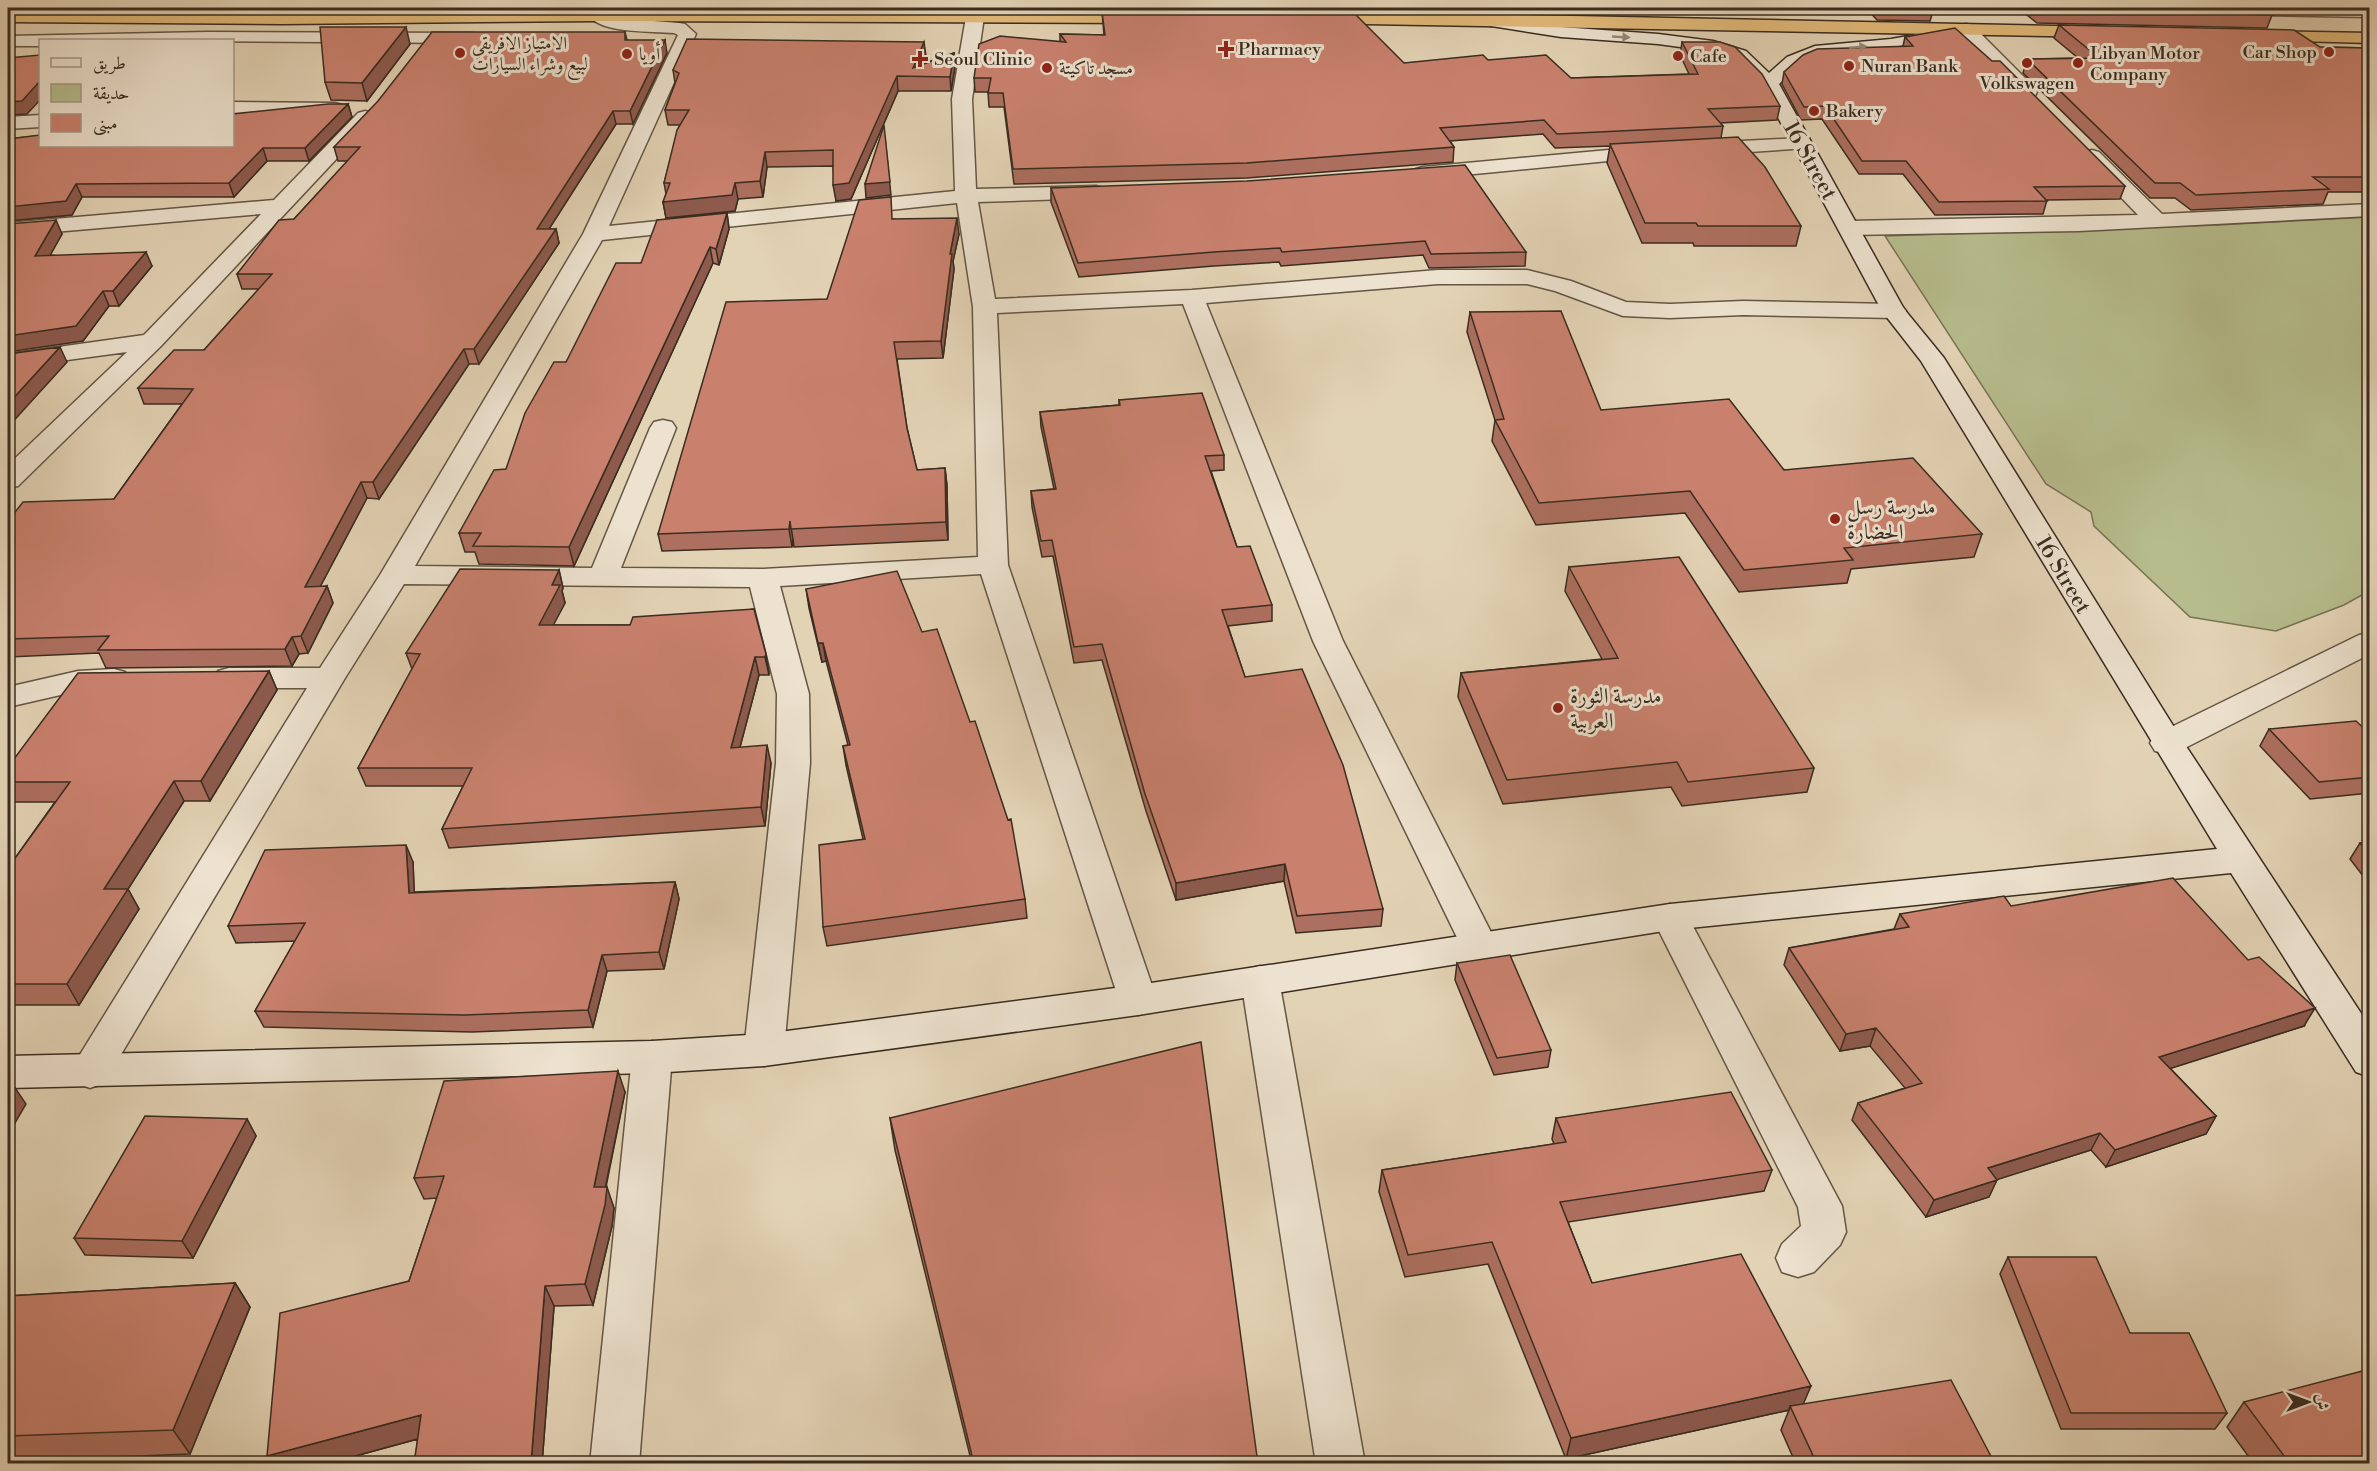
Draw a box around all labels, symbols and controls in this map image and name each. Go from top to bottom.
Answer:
place label: الامتياز الافريقي لبيع وشراء السيارات [472,32,588,80]
one-way arrow [1611,32,1630,41]
place label: Pharmacy [1238,38,1321,61]
legend [39,39,234,147]
place label: أويا [639,41,661,66]
place label: Car Shop [2242,41,2317,64]
marker: Pharmacy [1219,42,1233,56]
one-way arrow [1849,42,1868,52]
place label: Libyan Motor Company [2090,42,2200,86]
place label: Cafe [1690,45,1727,68]
marker: Car Shop [2322,45,2336,59]
marker: الامتياز الافريقي لبيع وشراء السيارات [453,46,467,60]
marker: أويا [620,47,634,61]
place label: Seoul Clinic [934,48,1032,71]
marker: Cafe [1671,49,1685,63]
marker: Seoul Clinic [911,50,929,68]
text: طريق [93,52,126,75]
place label: Nuran Bank [1861,55,1959,78]
marker: Volkswagen [2020,56,2034,70]
marker: Libyan Motor Company [2071,56,2085,70]
place label: مسجد تاكيتة [1059,57,1133,80]
marker: Nuran Bank [1842,59,1856,73]
marker: مسجد تاكيتة [1040,61,1054,75]
place label: Volkswagen [1978,72,2075,95]
text: حديقة [93,82,129,105]
place label: Bakery [1825,100,1884,123]
marker: Bakery [1807,104,1821,118]
text: مبنى [93,112,118,136]
street label: 16 Street [1777,116,1843,205]
place label: مدرسة رسل الحضارة [1847,494,1936,546]
marker: مدرسة رسل الحضارة [1828,512,1842,526]
street label: 16 Street [2029,531,2097,619]
place label: مدرسة الثورة العربية [1570,683,1662,735]
marker: مدرسة الثورة العربية [1551,701,1565,715]
north arrow [2278,1372,2338,1432]
text: ش [2312,1394,2332,1410]

